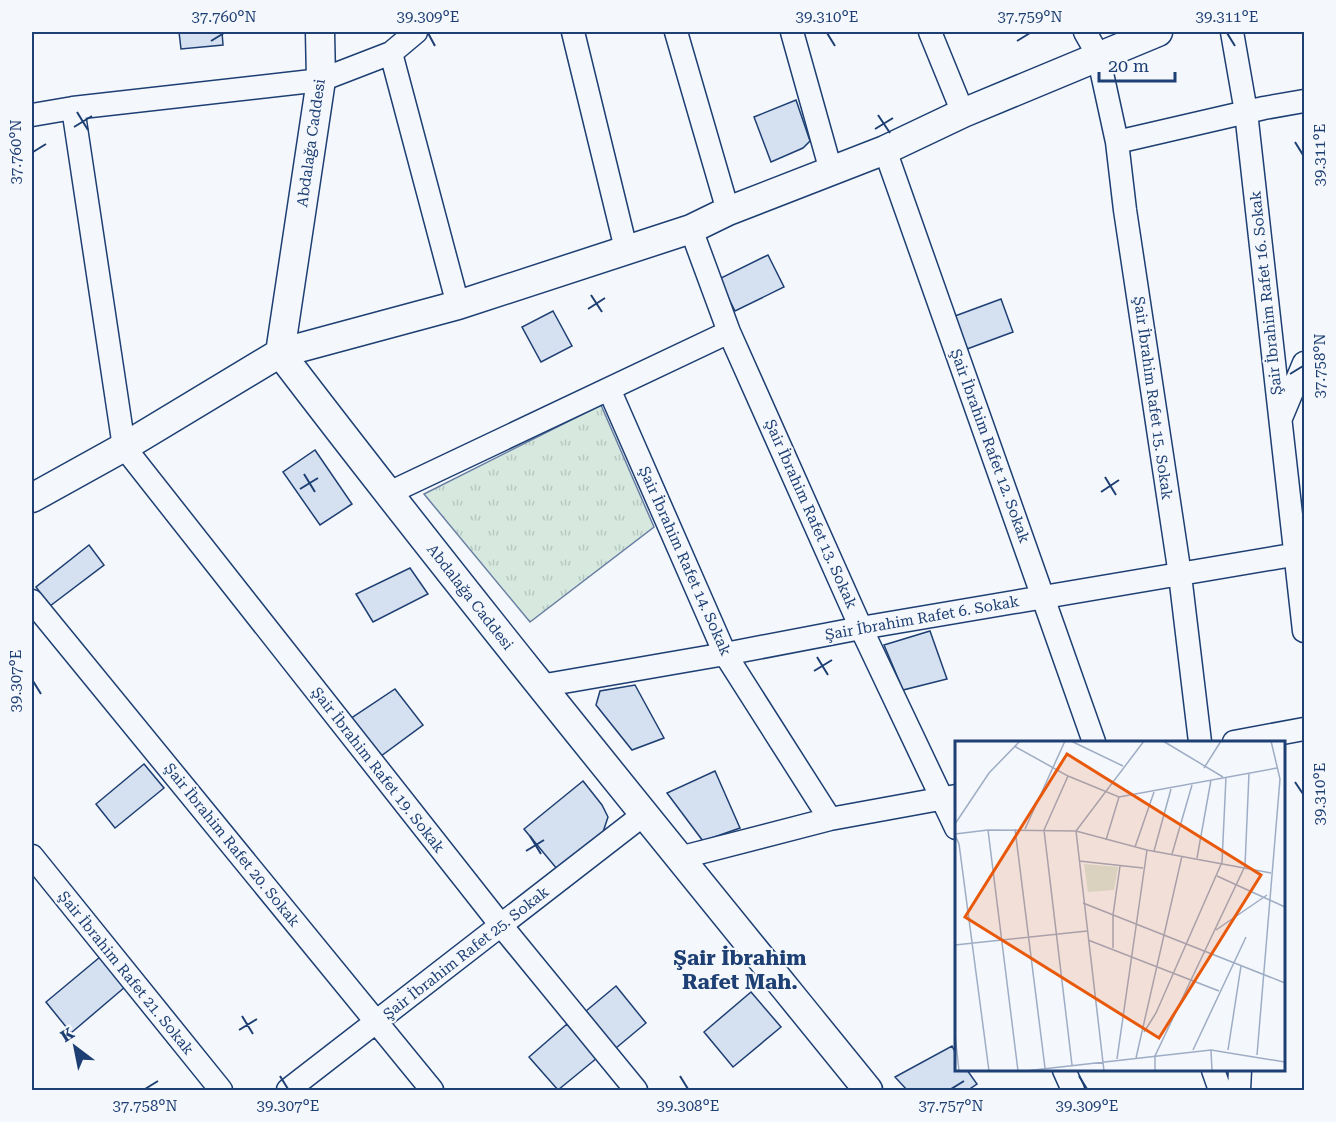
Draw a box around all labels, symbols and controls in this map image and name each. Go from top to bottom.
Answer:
text: 37.760°N [191,8,257,26]
text: 39.309°E [397,8,459,26]
text: 39.310°E [796,8,858,26]
text: 37.759°N [997,8,1063,26]
text: 39.311°E [1196,8,1258,26]
scale bar [1099,45,1176,83]
text: 20 m [1108,55,1149,76]
street label: Abdalağa Caddesi [293,78,329,208]
text: 37.760°N [7,119,25,185]
text: 39.311°E [1311,124,1329,186]
street label: Şair İbrahim Rafet 16. Sokak [1246,189,1286,396]
street label: Şair İbrahim Rafet 15. Sokak [1130,295,1176,501]
text: 37.758°N [1311,333,1329,399]
street label: Şair İbrahim Rafet 12. Sokak [946,346,1034,546]
street label: Şair İbrahim Rafet 13. Sokak [761,417,861,612]
street label: Şair İbrahim Rafet 14. Sokak [635,464,735,659]
street label: Abdalağa Caddesi [423,541,517,654]
street label: Şair İbrahim Rafet 6. Sokak [823,592,1021,644]
text: 39.307°E [7,650,25,712]
street label: Şair İbrahim Rafet 19. Sokak [308,684,449,857]
inset map [955,741,1285,1071]
street label: Şair İbrahim Rafet 20. Sokak [160,760,304,931]
text: 39.310°E [1311,763,1329,825]
street label: Şair İbrahim Rafet 25. Sokak [380,882,553,1023]
street label: Şair İbrahim Rafet 21. Sokak [54,888,198,1059]
district label: Şair İbrahim Rafet Mah. [674,945,806,994]
north arrow [45,1017,105,1077]
text: K [57,1023,78,1046]
text: 37.758°N [112,1097,178,1115]
text: 39.307°E [257,1097,319,1115]
text: 39.308°E [657,1097,719,1115]
text: 37.757°N [918,1097,984,1115]
text: 39.309°E [1056,1097,1118,1115]

